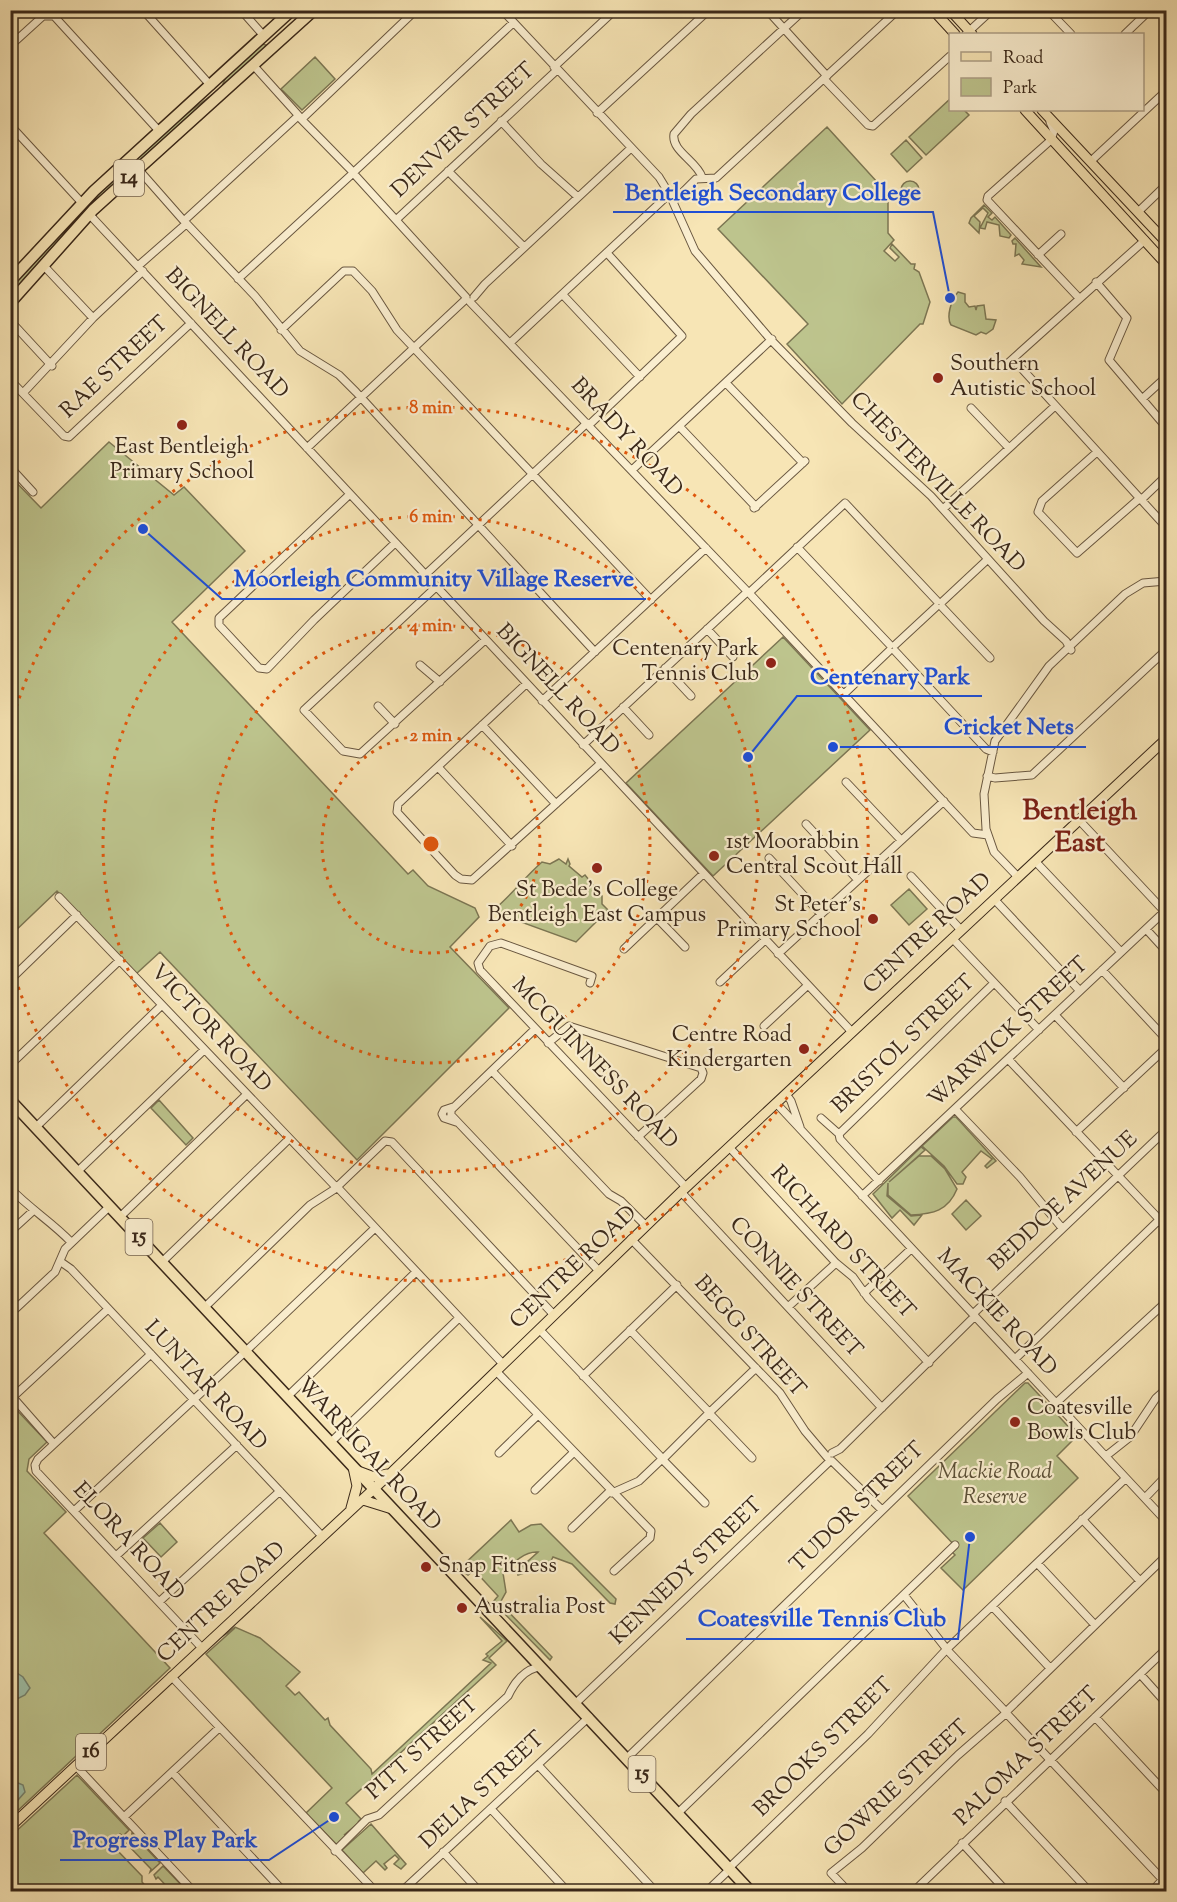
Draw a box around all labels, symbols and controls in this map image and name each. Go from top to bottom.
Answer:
legend [949,33,1144,111]
text: Road [1003,46,1043,72]
street label: DENVER STREET [385,55,543,206]
text: Park [1003,76,1038,102]
road number: 14 [114,160,144,196]
callout: Bentleigh Secondary College [613,170,933,212]
text: Bentleigh Secondary College [625,177,921,211]
street label: BIGNELL ROAD [157,261,295,407]
street label: RAE STREET [54,309,177,427]
place label: Southern Autistic School [950,349,1096,406]
street label: BRADY ROAD [562,371,690,505]
marker: Southern Autistic School [931,371,945,385]
street label: CHESTERVILLE ROAD [842,385,1032,581]
text: 8 min [409,396,453,422]
marker: East Bentleigh Primary School [175,418,189,432]
place label: East Bentleigh Primary School [110,432,254,489]
text: 6 min [409,505,453,531]
callout: Moorleigh Community Village Reserve [222,557,646,599]
text: Moorleigh Community Village Reserve [234,563,634,597]
text: 4 min [408,614,453,640]
street label: BIGNELL ROAD [488,617,626,763]
place label: Centenary Park Tennis Club [612,634,759,691]
callout: Centenary Park [797,654,982,696]
marker: Centenary Park Tennis Club [764,656,778,670]
text: Centenary Park [810,661,971,695]
callout: Cricket Nets [932,705,1086,747]
text: Cricket Nets [944,711,1074,745]
text: 2 min [410,724,453,750]
district label: Bentleigh East [1022,792,1138,864]
place label: 1st Moorabbin Central Scout Hall [726,827,903,884]
centre of rings [421,834,441,854]
marker: 1st Moorabbin Central Scout Hall [707,849,721,863]
marker: St Bede's College Bentleigh East Campus [590,861,604,875]
street label: CENTRE ROAD [856,866,1000,1002]
place label: St Bede's College Bentleigh East Campus [488,875,706,932]
place label: St Peter's Primary School [717,890,861,947]
marker: St Peter's Primary School [866,912,880,926]
street label: WARWICK STREET [922,950,1097,1116]
street label: VICTOR ROAD [142,958,278,1100]
street label: BRISTOL STREET [825,968,983,1122]
street label: MCGUINNESS ROAD [503,971,685,1157]
place label: Centre Road Kindergarten [667,1020,792,1077]
marker: Centre Road Kindergarten [797,1042,811,1056]
street label: BEDDOE AVENUE [982,1124,1146,1280]
street label: RICHARD STREET [762,1159,922,1328]
street label: CENTRE ROAD [503,1199,645,1337]
street label: CONNIE STREET [721,1210,869,1366]
road number: 15 [126,1219,152,1255]
street label: MACKIE ROAD [928,1242,1064,1384]
street label: BEGG STREET [686,1269,813,1405]
street label: LUNTAR ROAD [136,1314,274,1458]
street label: WARRIGAL ROAD [288,1371,448,1539]
place label: Coatesville Bowls Club [1027,1393,1136,1450]
marker: Coatesville Bowls Club [1008,1415,1022,1429]
street label: TUDOR STREET [783,1435,933,1581]
park label: Mackie Road Reserve [937,1457,1053,1514]
street label: ELORA ROAD [65,1476,191,1608]
street label: KENNEDY STREET [604,1490,771,1653]
street label: CENTRE ROAD [150,1535,294,1671]
place label: Snap Fitness [438,1551,557,1583]
marker: Snap Fitness [419,1560,433,1574]
place label: Australia Post [474,1592,606,1624]
callout: Coatesville Tennis Club [686,1597,958,1639]
marker: Australia Post [455,1601,469,1615]
text: Coatesville Tennis Club [698,1603,946,1637]
street label: BROOKS STREET [747,1670,902,1825]
street label: PALOMA STREET [948,1679,1107,1834]
street label: PITT STREET [360,1689,487,1808]
street label: GOWRIE STREET [817,1713,977,1865]
street label: DELIA STREET [414,1724,553,1857]
road number: 16 [76,1734,106,1770]
road number: 15 [628,1756,656,1792]
callout: Progress Play Park [60,1818,269,1860]
text: Progress Play Park [72,1824,258,1858]

